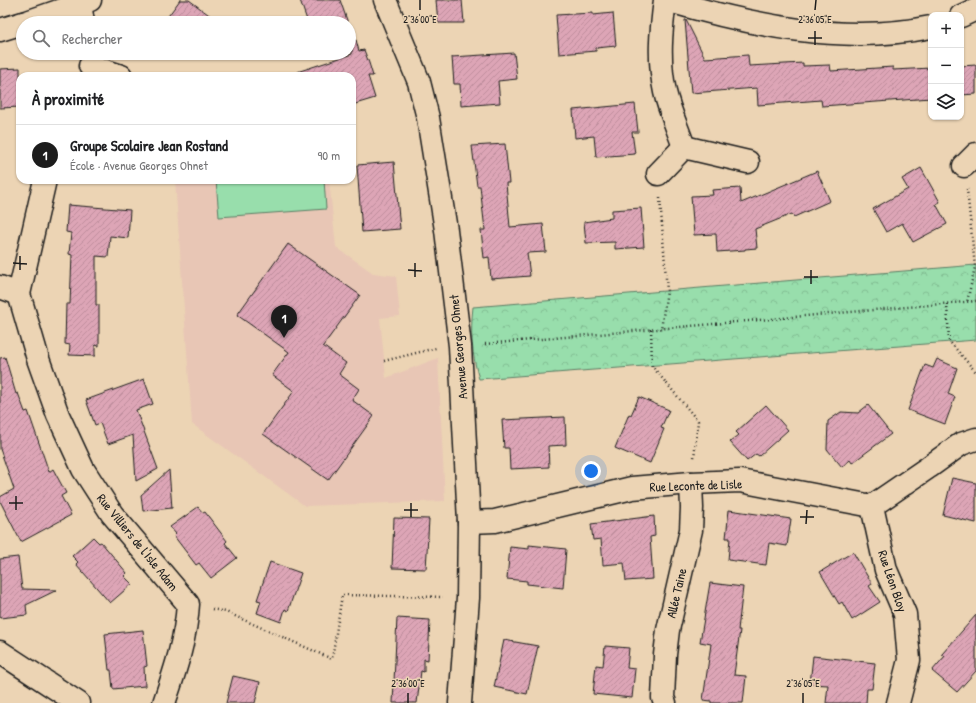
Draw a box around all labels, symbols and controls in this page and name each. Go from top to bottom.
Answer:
map controls [928,12,964,120]
button: + [928,12,964,48]
text: 2°36'00"E [403,13,437,26]
text: 2°36'05"E [798,13,832,26]
search box [16,16,356,60]
icon: search [30,27,52,49]
text: Rechercher [62,28,123,49]
button: − [928,48,964,84]
button: layers [928,84,964,120]
text: À proximité [32,87,104,110]
text: Groupe Scolaire Jean Rostand [70,135,228,156]
text: 1 [43,146,47,164]
text: 90 m [318,146,340,164]
text: École · Avenue Georges Ohnet [70,156,208,174]
street label: Avenue Georges Ohnet [444,293,472,400]
pin: 1 [271,305,297,338]
your location [581,461,601,481]
street label: Rue Leconte de Lisle [649,474,743,496]
street label: Rue Villiers de l'Isle Adam [93,490,183,594]
street label: Rue Léon Bloy [874,548,912,615]
street label: Allée Taine [662,566,690,620]
text: 2°36'00"E [391,677,425,690]
text: 2°36'05"E [786,677,820,690]

